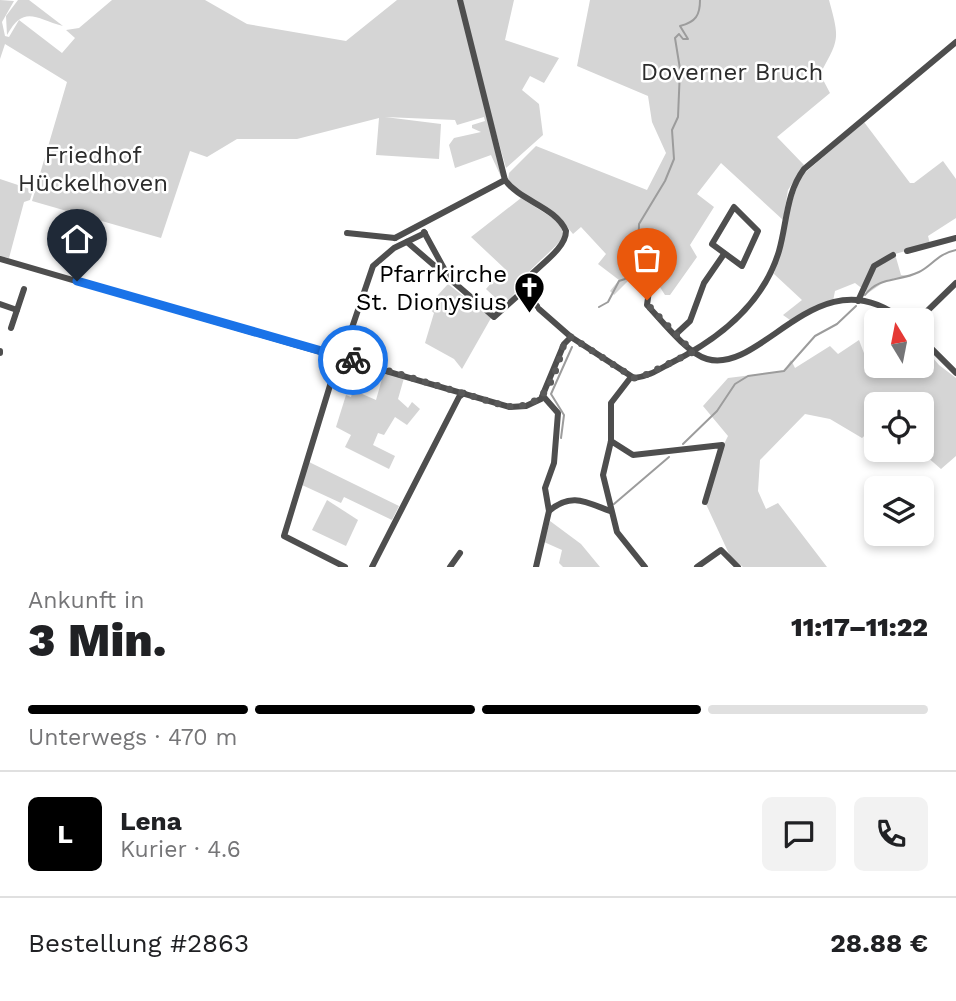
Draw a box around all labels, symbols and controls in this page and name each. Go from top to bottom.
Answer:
park label: Doverner Bruch [641,58,823,86]
park label: Friedhof Hückelhoven [18,141,168,197]
pin [47,209,107,281]
icon: home [58,220,96,258]
pin [617,228,677,300]
icon: bag [628,239,666,277]
place label: Pfarrkirche St. Dionysius [356,260,507,316]
church icon: Pfarrkirche St. Dionysius [513,271,547,315]
north arrow [864,308,934,378]
map controls [864,308,934,546]
courier [318,325,388,395]
icon: bike [334,341,372,379]
button: locate [864,392,934,462]
button: layers [864,476,934,546]
text: Ankunft in [28,587,144,614]
text: 11:17–11:22 [791,612,928,642]
text: 3 Min. [28,613,167,667]
text: Unterwegs · 470 m [28,724,237,751]
button: chat [762,797,836,871]
button: phone [854,797,928,871]
text: Lena [120,806,182,836]
text: L [57,819,73,849]
text: Kurier · 4.6 [120,836,241,863]
text: Bestellung #2863 [28,928,249,958]
text: 28.88 € [830,928,928,958]

